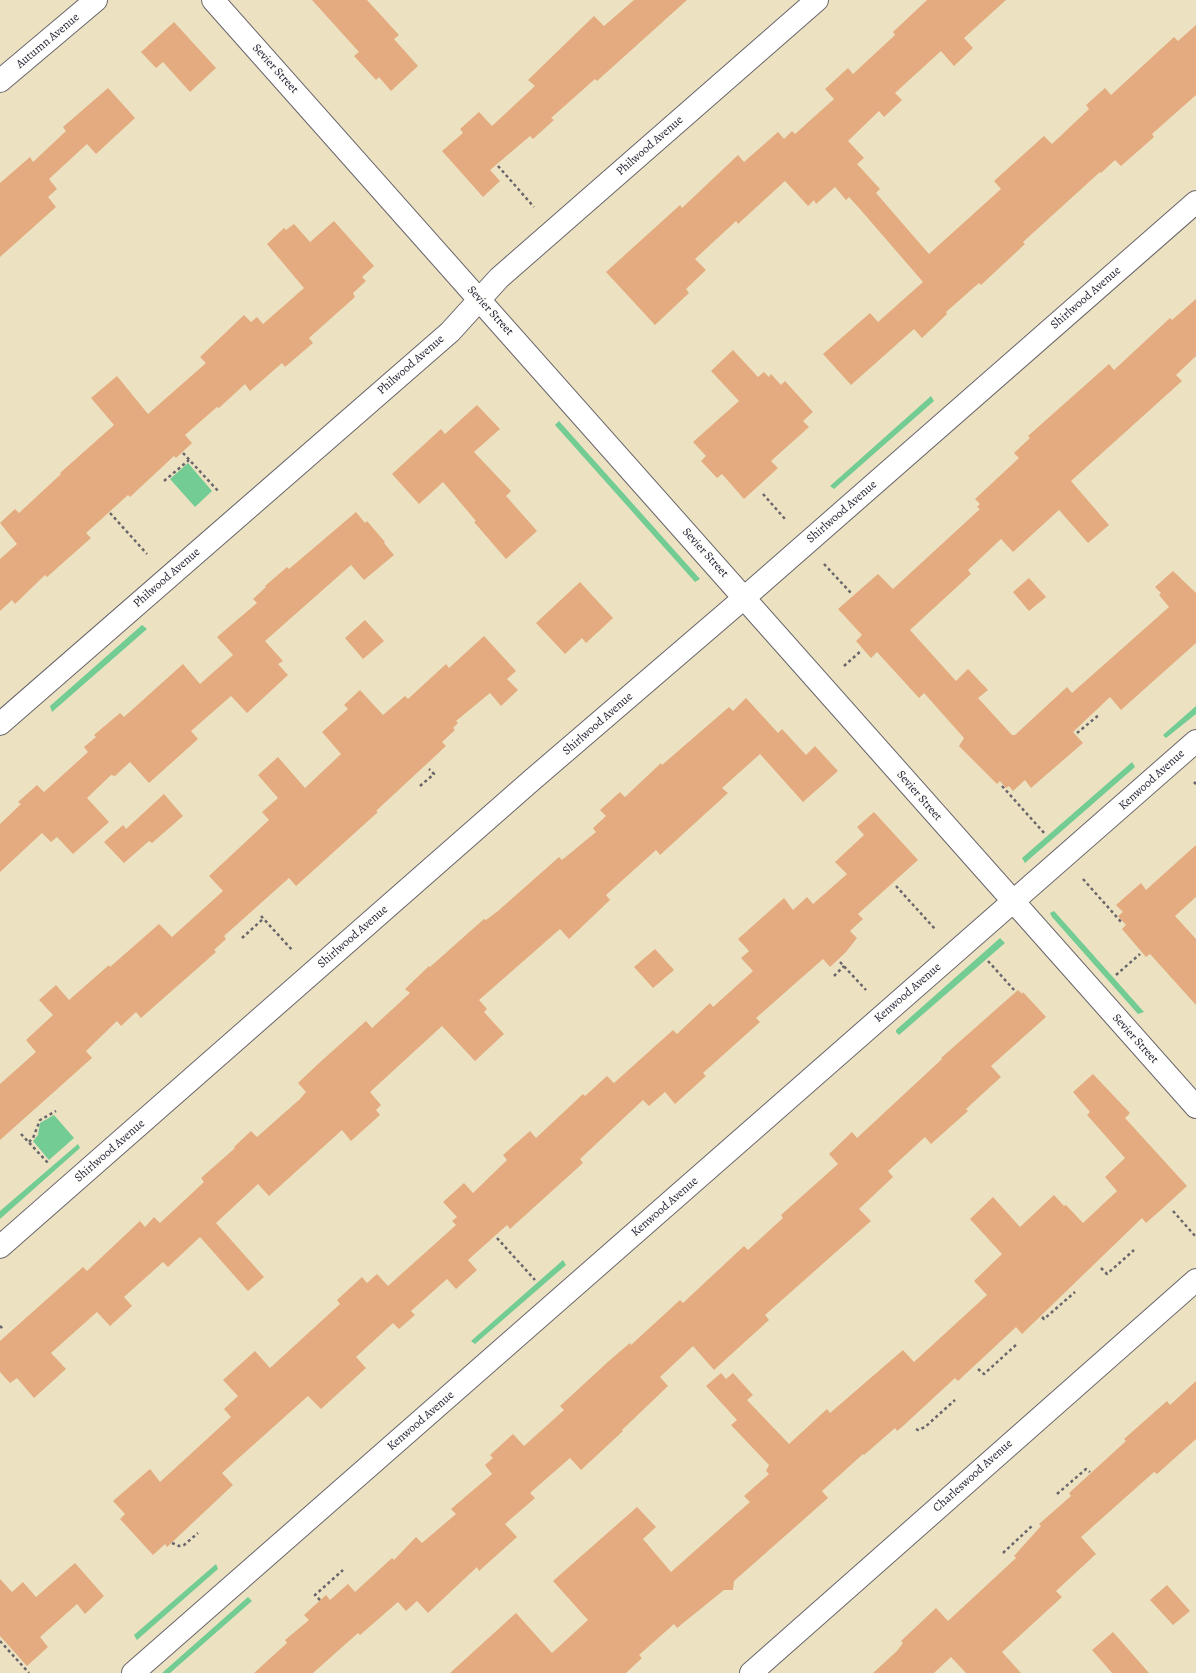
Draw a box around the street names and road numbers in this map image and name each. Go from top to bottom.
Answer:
street label: Autumn Avenue [13,10,83,72]
street label: Sevier Street [249,41,301,97]
street label: Philwood Avenue [614,113,686,179]
street label: Shirlwood Avenue [1048,264,1124,332]
street label: Sevier Street [464,283,516,339]
street label: Philwood Avenue [375,332,447,398]
street label: Shirlwood Avenue [804,478,880,546]
street label: Sevier Street [679,525,731,581]
street label: Philwood Avenue [131,545,203,611]
street label: Shirlwood Avenue [560,690,636,758]
street label: Kenwood Avenue [1116,747,1188,813]
street label: Sevier Street [893,768,945,824]
street label: Shirlwood Avenue [315,903,391,971]
street label: Kenwood Avenue [872,960,944,1026]
street label: Sevier Street [1109,1011,1161,1067]
street label: Shirlwood Avenue [72,1117,148,1185]
street label: Kenwood Avenue [629,1174,701,1240]
street label: Kenwood Avenue [385,1388,457,1454]
street label: Charleswood Avenue [930,1437,1016,1515]

